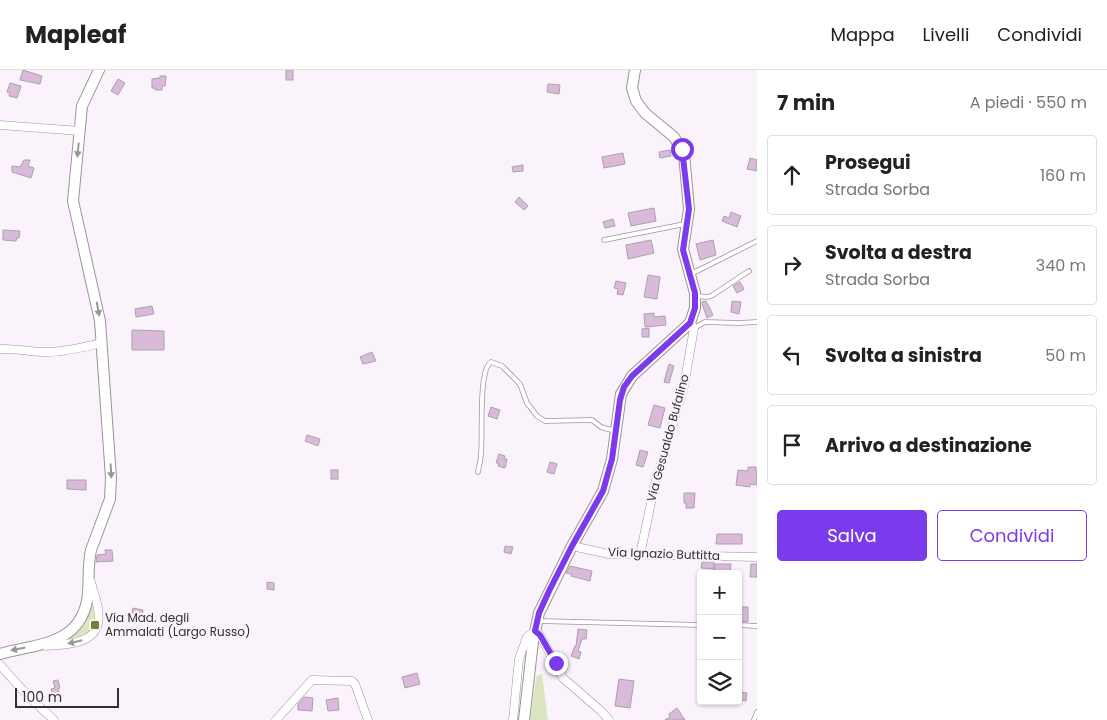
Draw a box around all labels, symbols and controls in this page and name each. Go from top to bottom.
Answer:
text: Mapleaf [25,18,126,51]
text: Mappa [830,22,895,47]
text: Livelli [923,22,969,47]
text: Condividi [997,22,1082,47]
text: 7 min [777,88,835,117]
text: A piedi · 550 m [970,91,1087,114]
route start [671,138,694,161]
one-way arrow [74,142,82,158]
text: Prosegui [825,149,911,176]
icon: ahead [778,161,806,189]
text: 160 m [1040,164,1086,187]
text: Strada Sorba [825,178,930,201]
text: Svolta a destra [825,239,972,266]
icon: right [778,251,806,279]
text: 340 m [1036,254,1086,277]
text: Strada Sorba [825,268,930,291]
one-way arrow [95,302,103,318]
icon: left [778,341,806,369]
text: Svolta a sinistra [825,342,982,369]
text: 50 m [1045,344,1086,367]
street label: Via Gesualdo Bufalino [642,372,693,504]
icon: arrive [778,431,806,459]
text: Arrivo a destinazione [825,432,1032,459]
one-way arrow [107,463,115,479]
button: Salva [777,510,927,561]
button: Condividi [937,510,1087,561]
street label: Via Ignazio Buttitta [608,543,720,564]
map controls [697,570,742,705]
button: + [697,570,742,615]
place label: Via Mad. degli Ammalati (Largo Russo) [105,609,250,640]
button: − [697,615,742,660]
marker: Via Mad. degli Ammalati (Largo Russo) [89,619,101,631]
one-way arrow [68,638,83,646]
one-way arrow [10,646,26,654]
route end [545,652,568,675]
button: layers [697,660,742,705]
scale bar [15,685,119,708]
text: 100 m [22,687,62,707]

